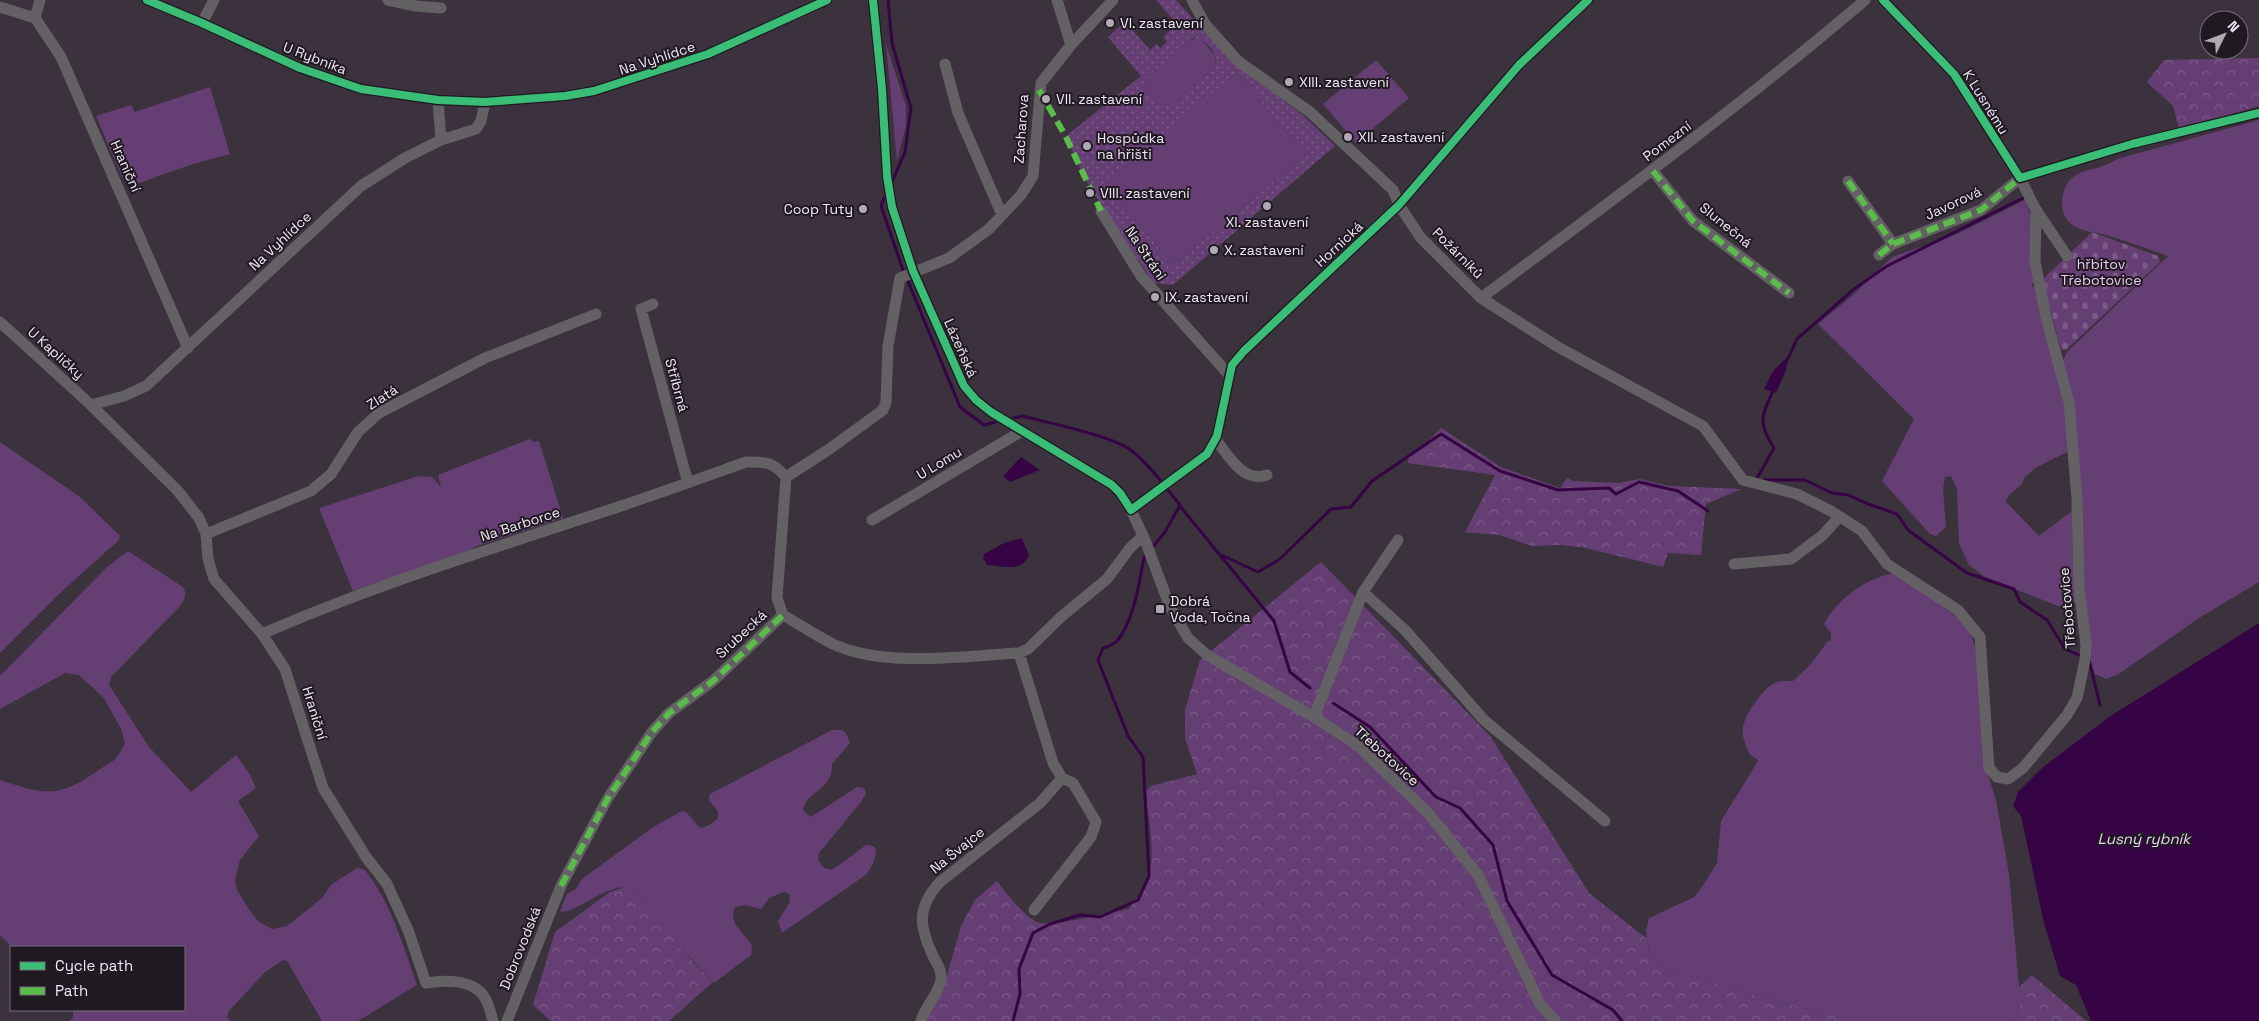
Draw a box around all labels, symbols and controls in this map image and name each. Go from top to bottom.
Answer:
north arrow [2199,10,2249,60]
place label: VI. zastavení [1120,14,1203,32]
marker: VI. zastavení [1104,17,1116,29]
text: N [2224,17,2243,36]
street label: Na Vyhlídce [617,37,697,79]
street label: U Rybníka [281,38,349,78]
street label: K Lusnému [1959,66,2013,138]
place label: XIII. zastavení [1299,73,1390,91]
marker: XIII. zastavení [1283,76,1295,88]
place label: VII. zastavení [1056,90,1143,108]
marker: VII. zastavení [1040,93,1052,105]
street label: Zacharova [1010,94,1032,164]
street label: Pomezní [1639,117,1695,165]
place label: XII. zastavení [1358,128,1445,146]
place label: Hospůdka na hřišti [1097,129,1164,163]
marker: XII. zastavení [1342,131,1354,143]
street label: Hraniční [107,137,146,195]
marker: Hospůdka na hřišti [1081,140,1093,152]
street label: Javorová [1922,182,1984,224]
place label: VIII. zastavení [1100,184,1190,202]
marker: VIII. zastavení [1084,187,1096,199]
street label: Slunečná [1696,198,1756,252]
place label: Coop Tuty [784,200,853,218]
marker: XI. zastavení [1261,200,1273,212]
marker: Coop Tuty [857,203,869,215]
street label: Na Vyhlídce [245,207,315,275]
place label: XI. zastavení [1225,213,1309,231]
street label: Hornická [1311,217,1367,271]
street label: Na Stráni [1121,223,1171,283]
street label: Požárníků [1429,224,1487,282]
place label: X. zastavení [1224,241,1304,259]
marker: X. zastavení [1208,244,1220,256]
park label: hřbitov Třebotovice [2060,255,2142,289]
place label: IX. zastavení [1165,288,1249,306]
marker: IX. zastavení [1149,291,1161,303]
street label: Lázeňská [940,316,982,380]
street label: U Kapličky [24,323,88,383]
street label: Stříbrná [661,356,693,414]
street label: Zlatá [363,380,401,414]
street label: U Lomu [913,442,965,484]
street label: Na Barborce [478,503,562,545]
street label: Třebotovice [2055,567,2079,649]
place label: Dobrá Voda, Točna [1170,592,1251,626]
marker: Dobrá Voda, Točna [1154,603,1166,615]
street label: Srubecká [712,606,770,662]
street label: Hraniční [298,684,332,742]
street label: Třebotovice [1351,722,1423,790]
street label: Na Švajce [926,823,988,877]
water label: Lusný rybník [2098,829,2192,848]
street label: Dobrovodská [495,904,545,992]
legend [10,946,185,1011]
text: Cycle path [55,956,133,975]
text: Path [55,981,88,1000]

